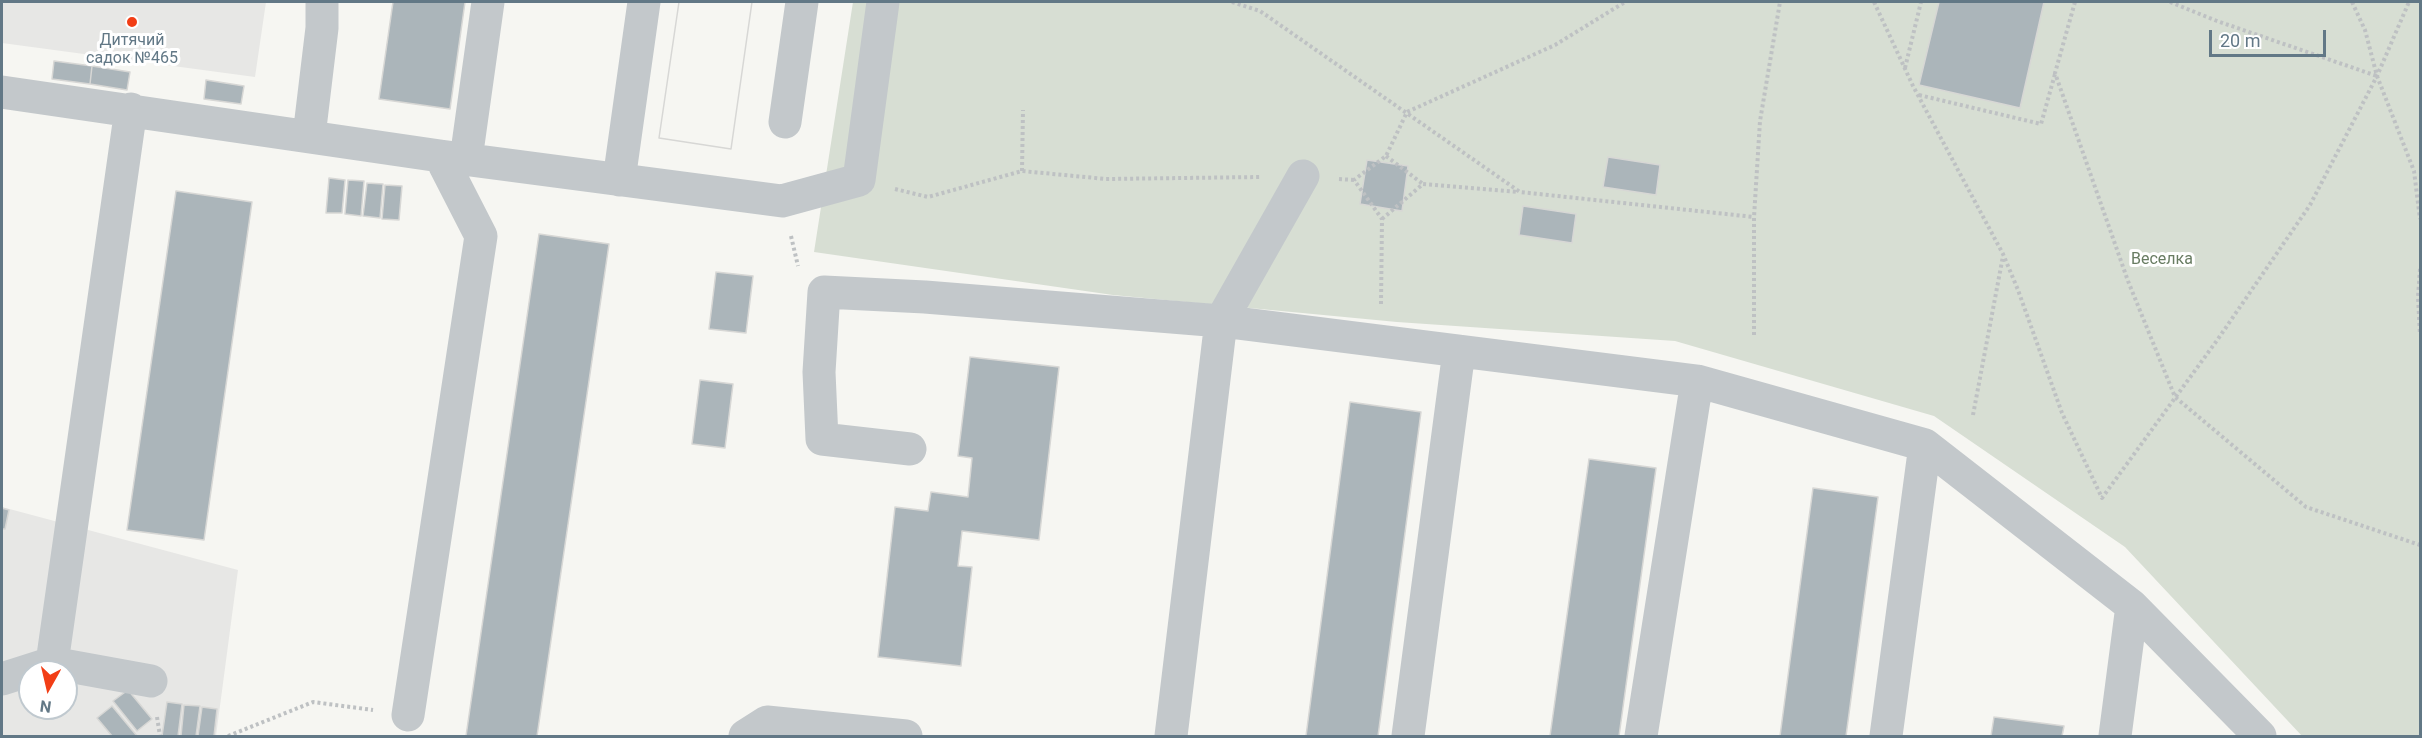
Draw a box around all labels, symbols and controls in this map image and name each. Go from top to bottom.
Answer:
marker: Дитячий садок №465 [125,15,139,29]
scale bar [2212,18,2329,56]
text: 20 m [2220,30,2260,51]
place label: Дитячий садок №465 [86,31,178,69]
park label: Веселка [2131,250,2193,270]
north arrow [18,660,78,720]
text: N [39,696,53,717]

